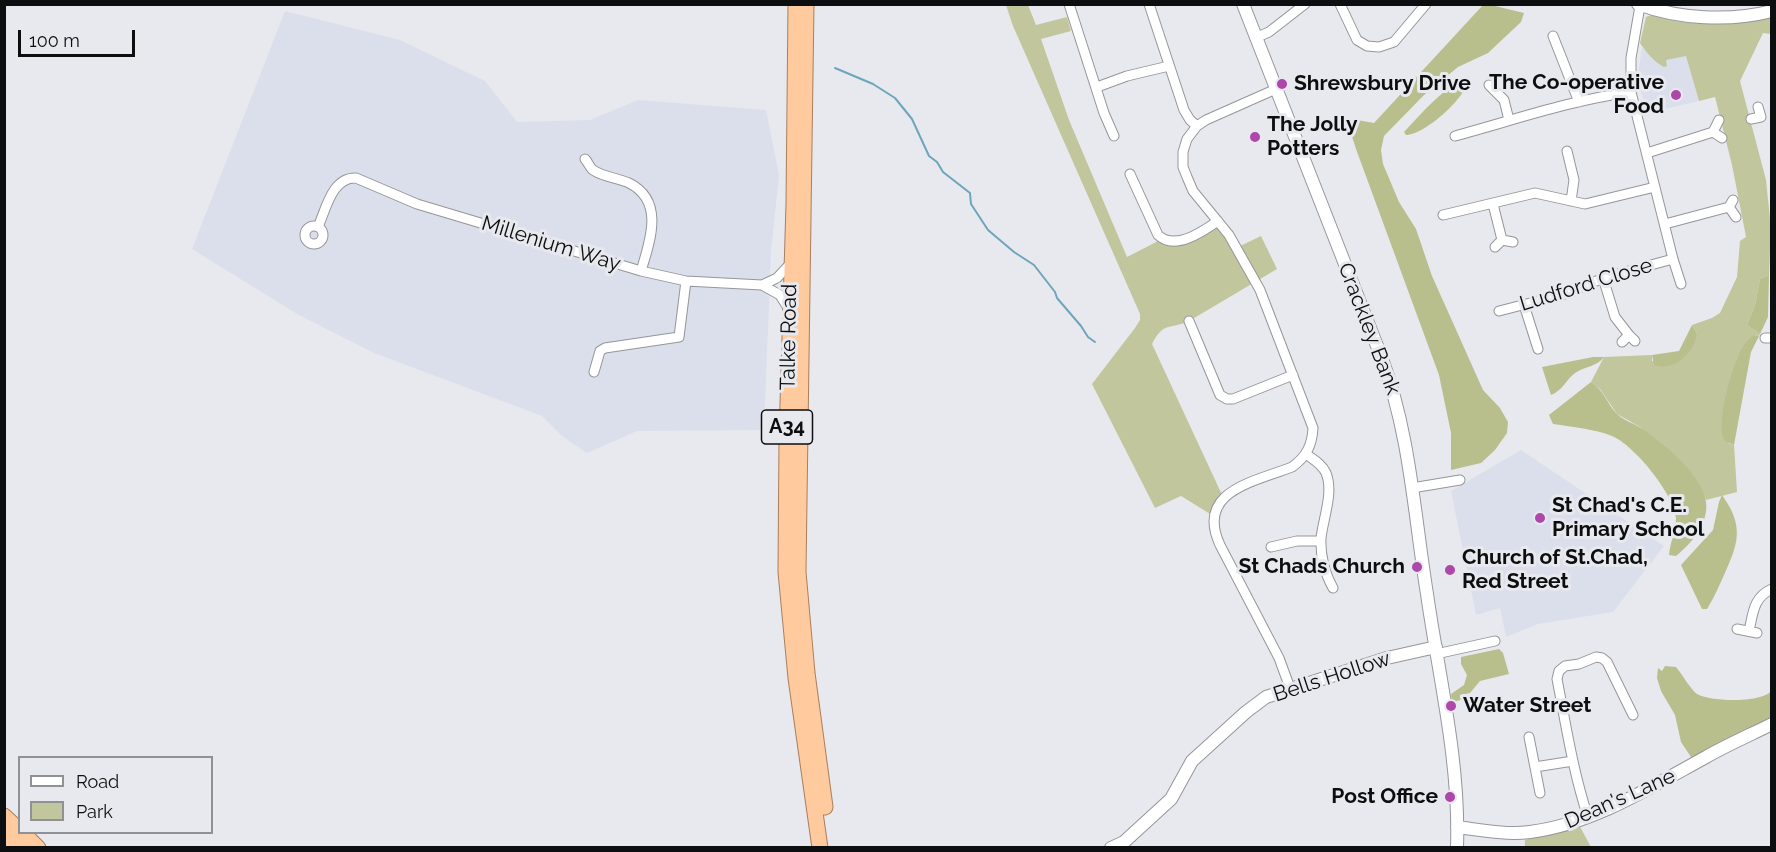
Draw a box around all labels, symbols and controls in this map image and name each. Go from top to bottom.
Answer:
scale bar [21,18,138,56]
text: 100 m [29,30,80,51]
place label: The Co-operative Food [1489,70,1664,120]
place label: Shrewsbury Drive [1294,71,1471,97]
marker: Shrewsbury Drive [1275,77,1289,91]
marker: The Co-operative Food [1669,88,1683,102]
place label: The Jolly Potters [1267,112,1357,162]
marker: The Jolly Potters [1248,130,1262,144]
street label: Millenium Way [478,211,624,277]
street label: Ludford Close [1517,253,1655,317]
street label: Crackley Bank [1332,260,1406,398]
street label: Talke Road [775,284,803,390]
road number: A34 [762,410,812,444]
place label: St Chad's C.E. Primary School [1552,493,1704,543]
marker: St Chad's C.E. Primary School [1533,511,1547,525]
place label: Church of St.Chad, Red Street [1462,545,1648,595]
place label: St Chads Church [1239,554,1405,580]
marker: St Chads Church [1410,560,1424,574]
marker: Church of St.Chad, Red Street [1443,563,1457,577]
street label: Bells Hollow [1270,646,1394,708]
place label: Water Street [1463,693,1591,719]
marker: Water Street [1444,699,1458,713]
legend [18,756,213,834]
street label: Dean's Lane [1561,763,1679,835]
text: Road [76,771,119,792]
place label: Post Office [1331,784,1438,810]
marker: Post Office [1443,790,1457,804]
text: Park [76,801,113,822]

